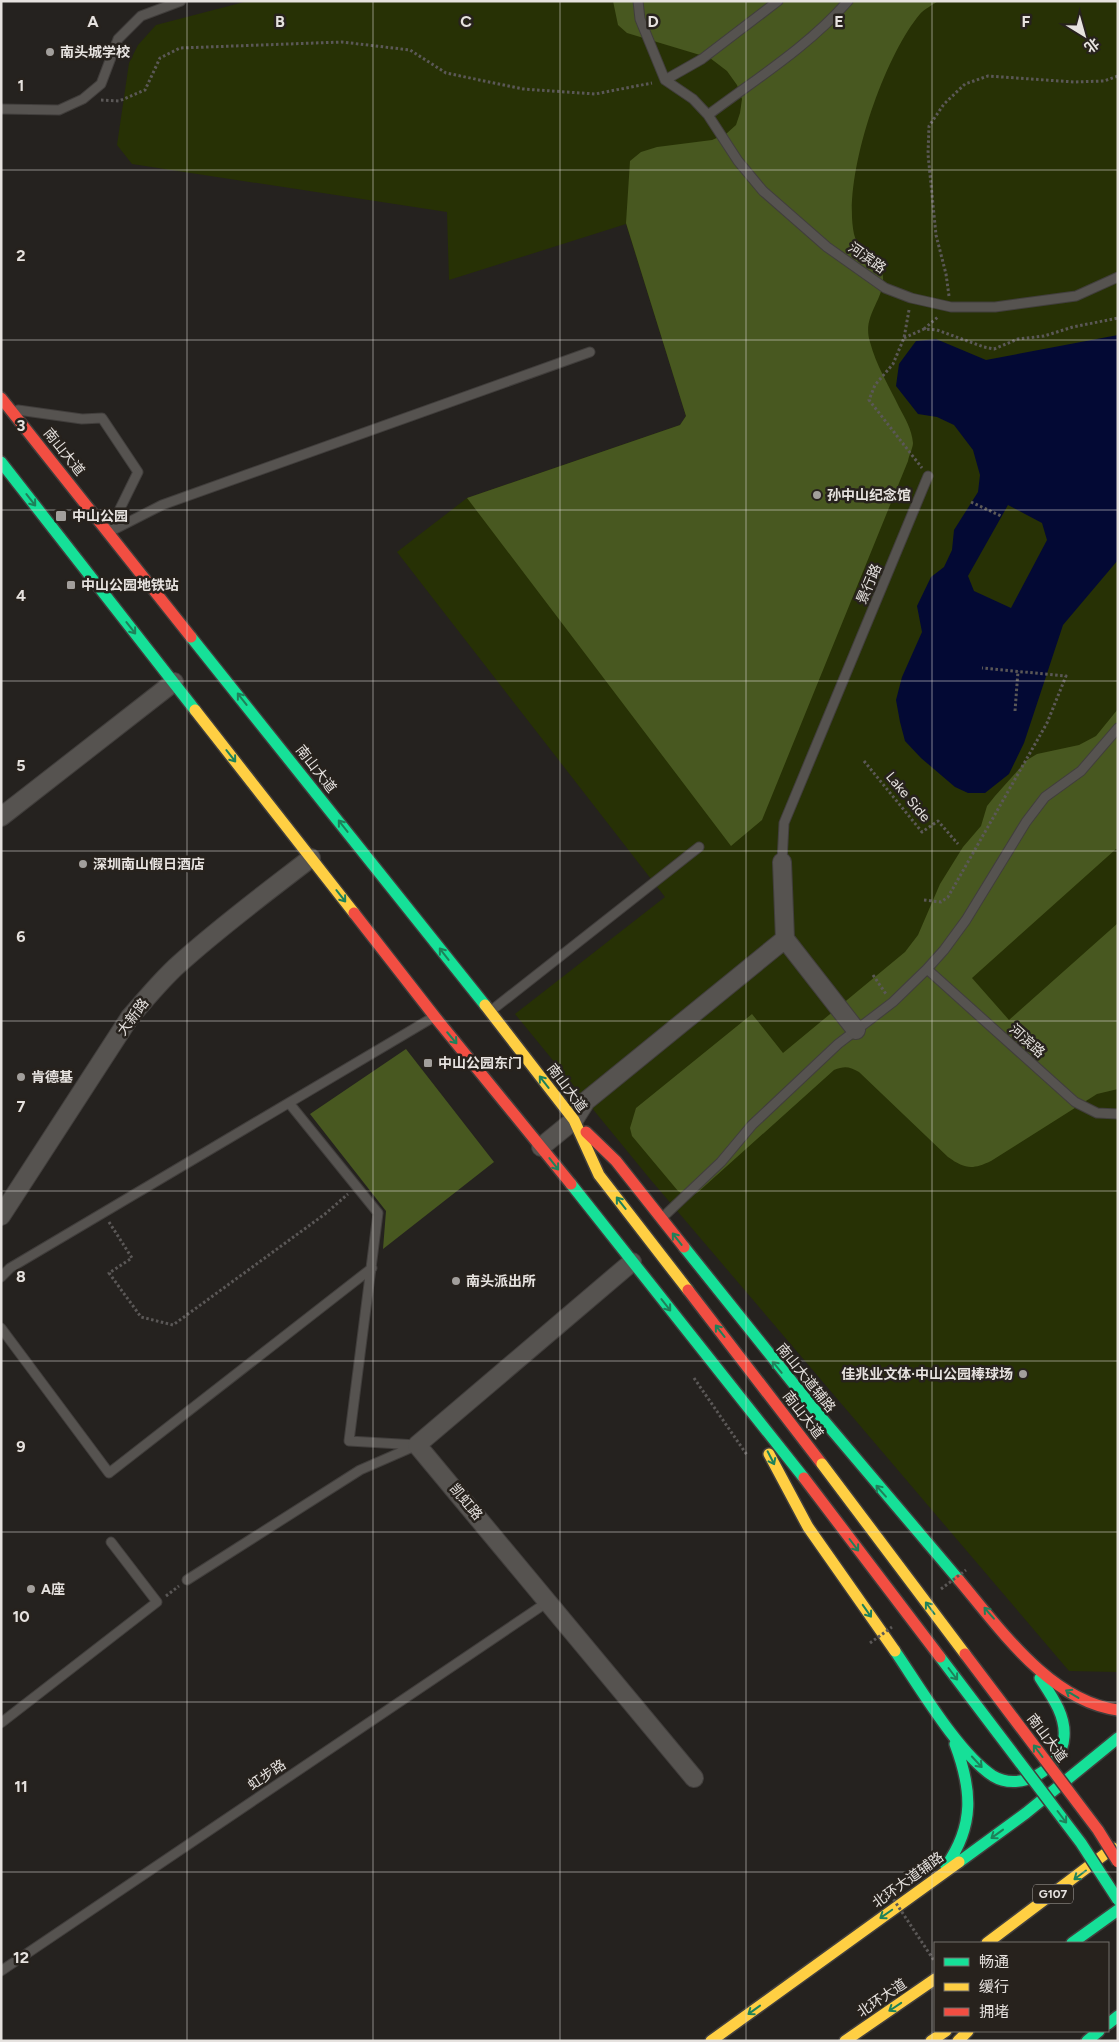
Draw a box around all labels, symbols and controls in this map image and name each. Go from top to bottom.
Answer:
north arrow [1059,10,1109,60]
text: A [87,12,99,31]
text: B [275,12,285,31]
text: C [460,12,472,31]
text: D [647,12,659,31]
text: E [834,12,844,31]
text: F [1022,12,1031,31]
text: 北 [1081,34,1102,56]
place label: 南头城学校 [60,44,130,61]
marker: 南头城学校 [44,46,56,58]
text: 1 [18,76,24,95]
street label: 河滨路 [845,239,889,277]
text: 2 [16,246,26,265]
text: 3 [17,416,26,435]
street label: 南山大道 [40,425,88,479]
place label: 孙中山纪念馆 [827,487,911,504]
marker: 孙中山纪念馆 [811,489,823,501]
one-way arrow [26,493,37,506]
place label: 中山公园 [72,508,128,525]
marker: 中山公园 [54,509,68,523]
street label: 景行路 [853,561,885,607]
place label: 中山公园地铁站 [81,577,179,594]
marker: 中山公园地铁站 [65,579,77,591]
text: 4 [16,586,26,605]
one-way arrow [126,621,137,634]
one-way arrow [236,693,247,706]
street label: 南山大道 [292,742,340,796]
one-way arrow [226,749,237,762]
text: 5 [16,756,26,775]
street label: Lake Side [882,769,934,826]
one-way arrow [337,820,348,833]
place label: 深圳南山假日酒店 [93,856,205,873]
marker: 深圳南山假日酒店 [77,858,89,870]
one-way arrow [335,889,346,902]
text: 6 [16,927,26,946]
one-way arrow [438,947,449,960]
street label: 大新路 [114,995,152,1039]
street label: 河滨路 [1006,1021,1048,1061]
one-way arrow [446,1031,458,1044]
place label: 中山公园东门 [438,1055,522,1072]
marker: 中山公园东门 [422,1057,434,1069]
street label: 南山大道 [543,1061,591,1115]
place label: 肯德基 [31,1069,73,1086]
marker: 肯德基 [15,1071,27,1083]
one-way arrow [538,1075,549,1088]
text: 7 [17,1097,26,1116]
one-way arrow [549,1157,560,1170]
one-way arrow [615,1197,626,1210]
one-way arrow [671,1233,682,1246]
text: 8 [16,1267,26,1286]
place label: 南头派出所 [466,1273,536,1290]
marker: 南头派出所 [450,1275,462,1287]
one-way arrow [661,1298,672,1311]
one-way arrow [715,1325,726,1338]
street label: 南山大道辅路 [773,1340,839,1416]
one-way arrow [772,1360,783,1373]
place label: 佳兆业文体·中山公园棒球场 [841,1366,1013,1383]
marker: 佳兆业文体·中山公园棒球场 [1017,1368,1029,1380]
street label: 南山大道 [779,1388,827,1442]
text: 9 [16,1437,26,1456]
one-way arrow [767,1450,776,1465]
street label: 凯虹路 [446,1480,486,1524]
one-way arrow [876,1485,887,1498]
one-way arrow [849,1538,860,1551]
place label: A座 [41,1581,65,1598]
marker: A座 [25,1583,37,1595]
one-way arrow [925,1601,936,1614]
one-way arrow [862,1603,872,1617]
text: 10 [12,1607,30,1626]
one-way arrow [983,1607,995,1620]
one-way arrow [948,1667,958,1681]
one-way arrow [1066,1689,1080,1699]
street label: 南山大道 [1023,1711,1071,1765]
one-way arrow [1033,1745,1044,1758]
street label: 虹步路 [245,1756,289,1794]
one-way arrow [972,1756,983,1769]
text: 11 [14,1777,28,1796]
one-way arrow [1057,1810,1067,1824]
one-way arrow [991,1828,1004,1839]
street label: 北环大道辅路 [869,1848,947,1912]
one-way arrow [1074,1869,1087,1880]
road number: G107 [1033,1885,1073,1904]
one-way arrow [879,1909,893,1919]
legend [934,1942,1109,2032]
text: 12 [13,1948,29,1967]
text: 畅通 [979,1953,1009,1971]
street label: 北环大道 [854,1975,910,2021]
text: 缓行 [979,1978,1009,1996]
one-way arrow [888,2001,902,2012]
text: 拥堵 [979,2003,1009,2021]
one-way arrow [748,2004,761,2015]

